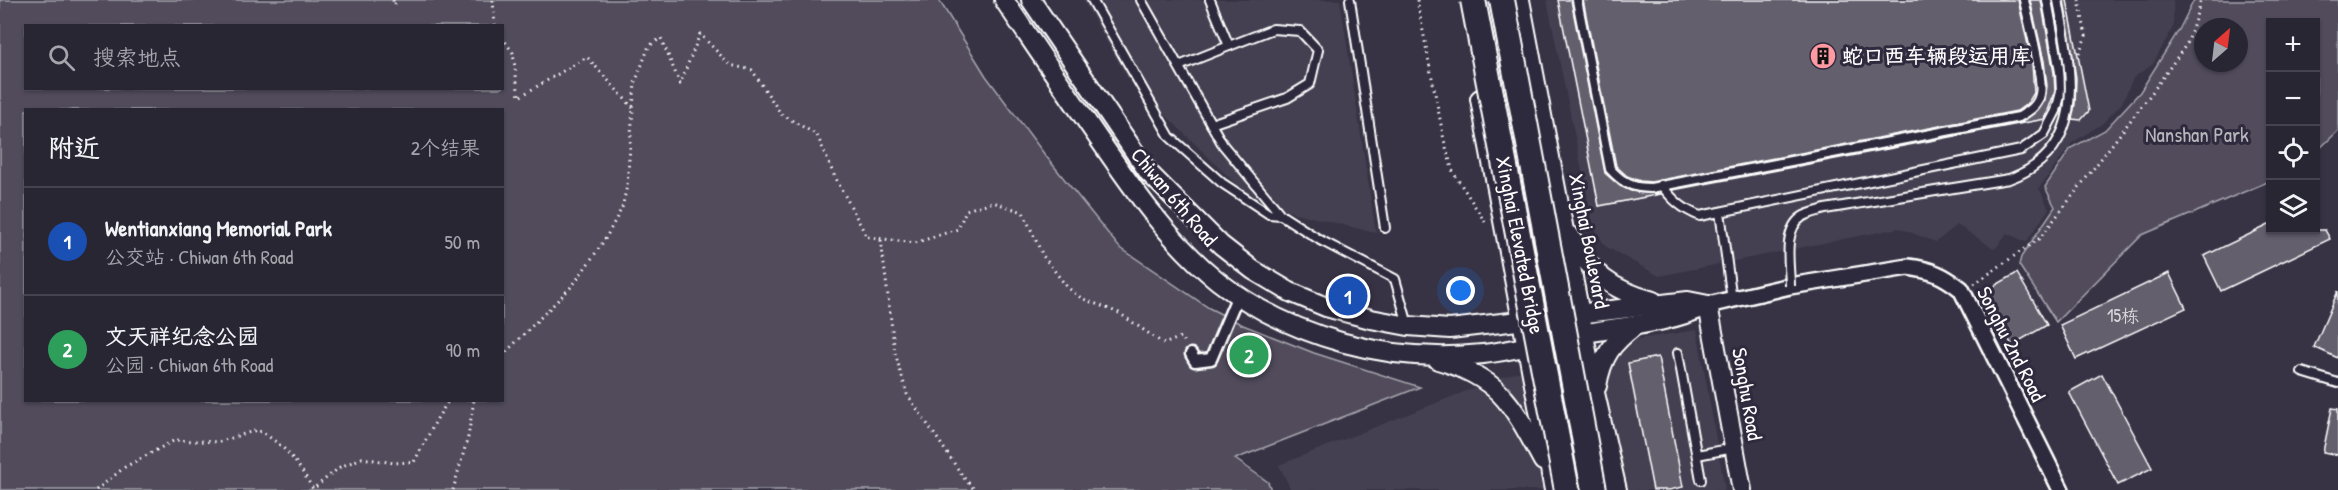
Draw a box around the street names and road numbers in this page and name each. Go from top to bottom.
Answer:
street label: Chiwan 6th Road [1124,141,1224,252]
street label: Xinghai Elevated Bridge [1489,154,1552,336]
street label: Xinghai Boulevard [1562,171,1617,311]
street label: Songhu 2nd Road [1970,281,2053,406]
street label: Songhu Road [1725,345,1770,442]

